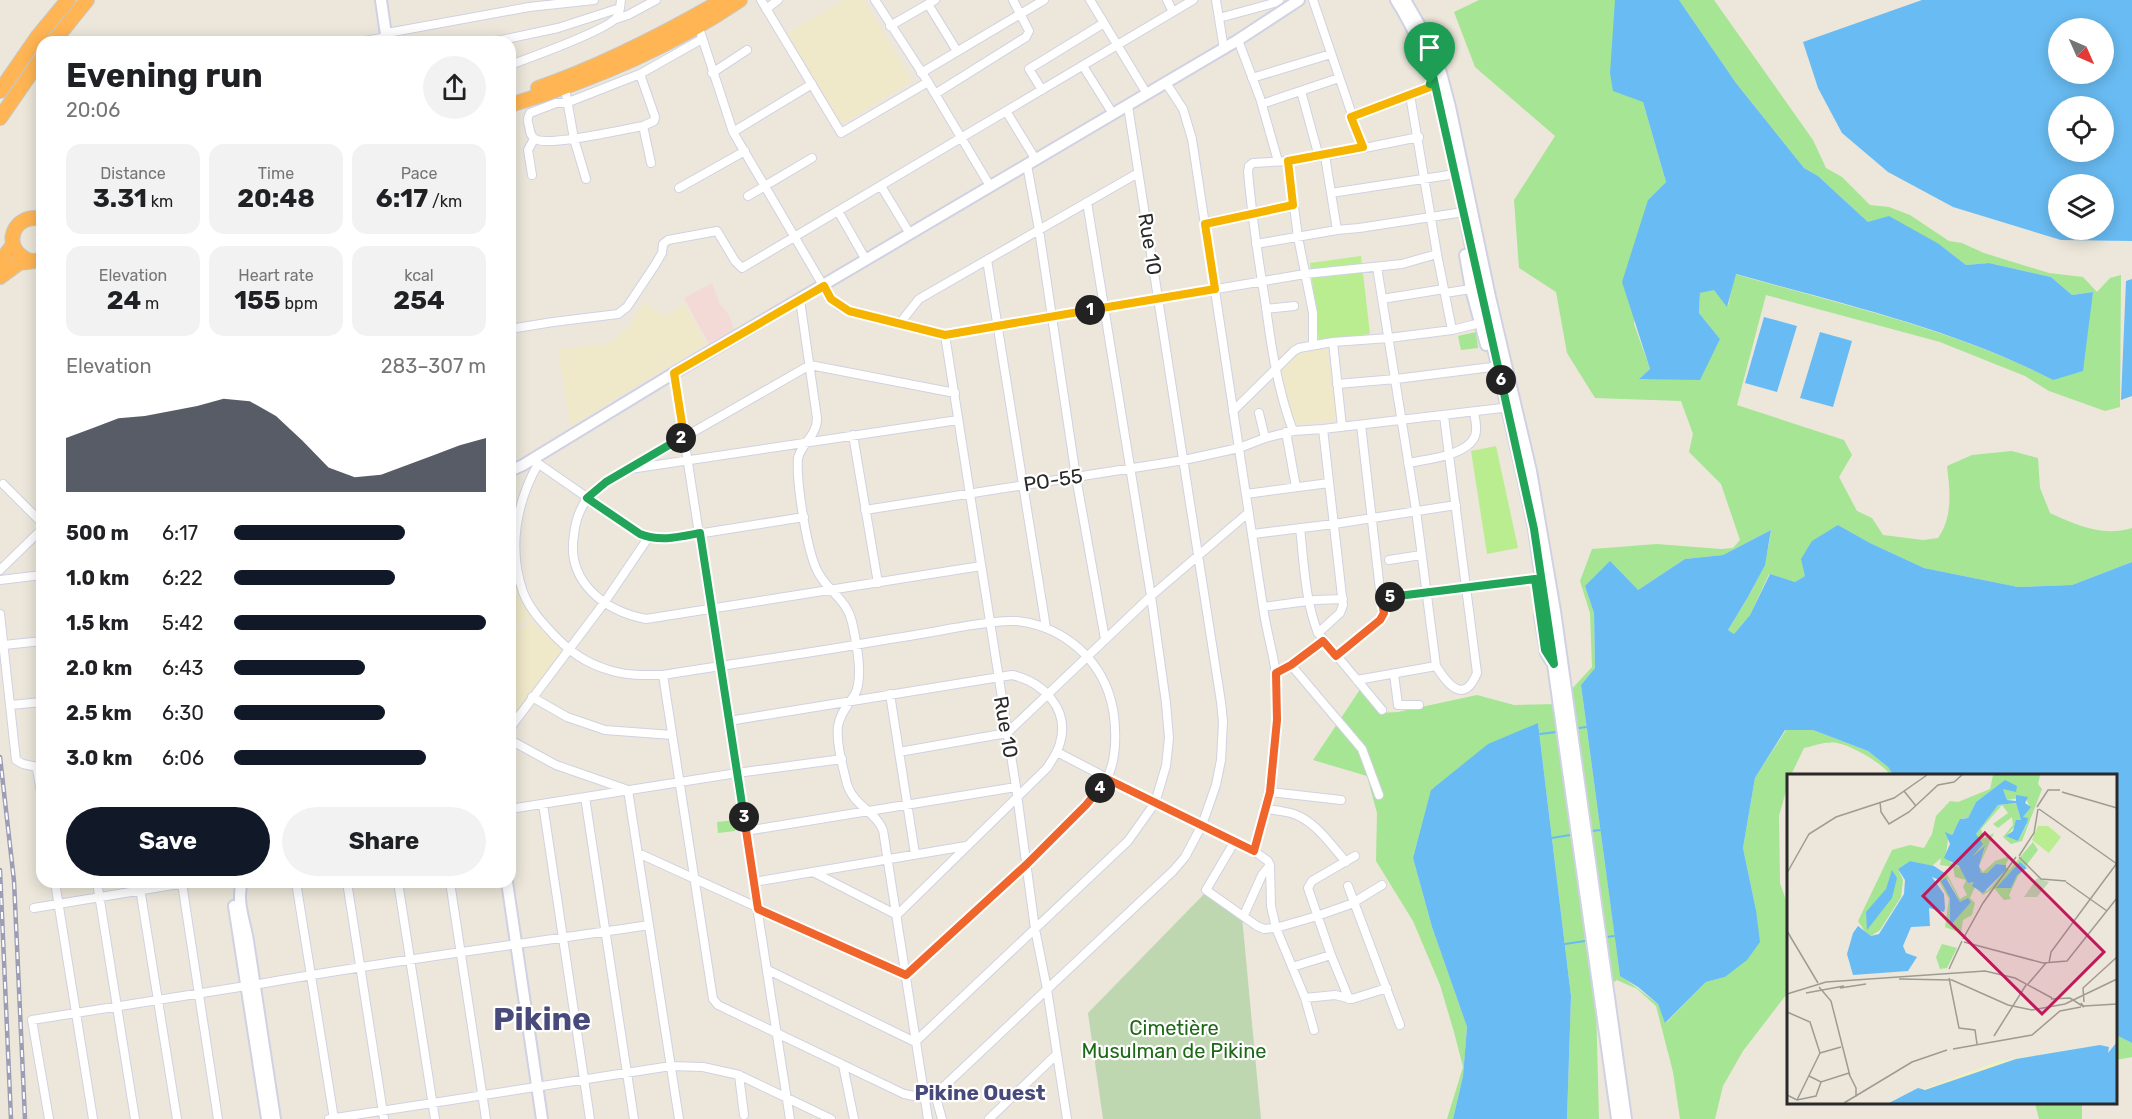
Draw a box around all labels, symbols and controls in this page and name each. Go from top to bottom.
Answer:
north arrow [2048,18,2114,84]
map controls [2048,18,2114,240]
pin [1404,22,1455,84]
icon: arrive [1413,31,1446,64]
text: Evening run [66,56,263,95]
button: share [423,56,486,119]
button: locate [2048,96,2114,162]
text: 20:06 [66,98,120,122]
text: Distance [100,164,166,183]
text: Time [258,164,294,183]
text: Pace [401,164,437,183]
button: layers [2048,174,2114,240]
text: 3.31 [93,183,147,214]
text: 20:48 [237,183,315,214]
text: 6:17 [376,183,428,214]
text: km [147,192,173,211]
text: /km [428,192,462,211]
street label: Rue 10 [1133,211,1167,277]
text: Elevation [99,266,167,285]
text: Heart rate [238,266,314,285]
text: kcal [404,266,434,285]
text: 24 [107,285,141,316]
text: 155 [234,285,281,316]
text: 254 [393,285,445,316]
text: m [141,294,159,313]
text: bpm [281,294,318,313]
pin: 1 [1075,295,1105,325]
text: 1 [1086,300,1094,319]
text: Elevation [66,354,152,378]
text: 283–307 m [381,354,486,378]
pin: 6 [1486,365,1516,395]
text: 6 [1496,370,1506,389]
pin: 2 [666,423,696,453]
text: 2 [676,428,686,447]
street label: PO-55 [1022,463,1084,497]
text: 500 m [66,521,129,545]
text: 6:17 [162,521,198,545]
text: 1.0 km [66,566,129,590]
text: 6:22 [162,566,203,590]
pin: 5 [1375,582,1405,612]
text: 5 [1385,587,1395,606]
text: 1.5 km [66,611,129,635]
text: 5:42 [162,611,203,635]
text: 2.0 km [66,656,132,680]
text: 6:43 [162,656,204,680]
street label: Rue 10 [989,694,1023,760]
text: 2.5 km [66,701,132,725]
text: 6:30 [162,701,204,725]
text: 3.0 km [66,746,133,770]
text: 6:06 [162,746,204,770]
pin: 4 [1085,773,1115,803]
inset map [1787,774,2117,1104]
text: 4 [1095,778,1105,797]
pin: 3 [729,802,759,832]
button: Save [66,807,270,876]
button: Share [282,807,486,876]
text: 3 [739,807,749,826]
district label: Pikine [493,1000,591,1038]
park label: Cimetière Musulman de Pikine [1081,1016,1267,1063]
district label: Pikine Ouest [914,1080,1046,1105]

